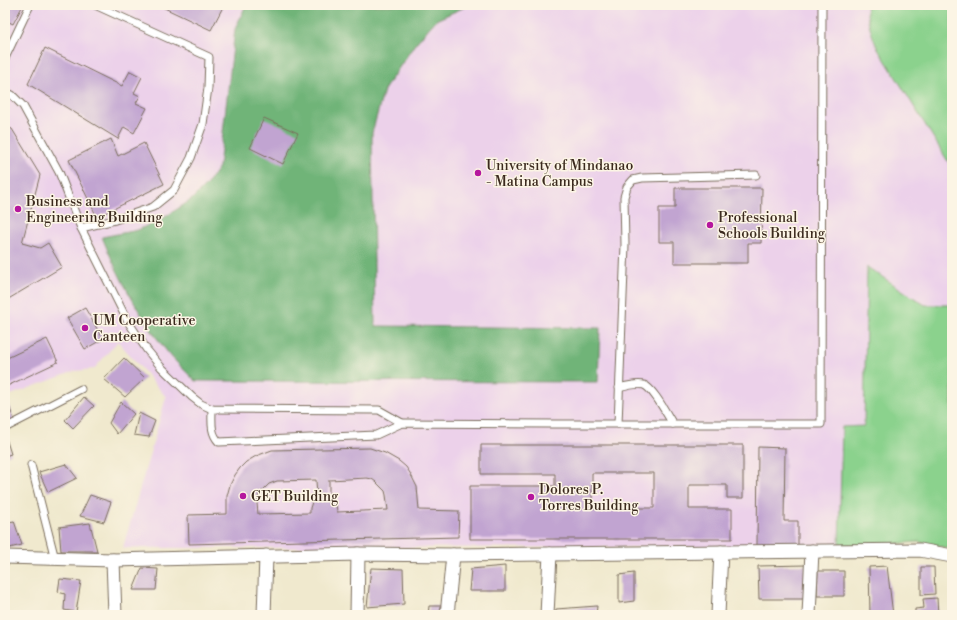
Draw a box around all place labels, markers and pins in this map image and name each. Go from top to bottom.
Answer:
place label: University of Mindanao - Matina Campus [486,157,633,191]
marker: University of Mindanao - Matina Campus [473,168,483,178]
place label: Business and Engineering Building [25,193,163,227]
marker: Business and Engineering Building [13,204,23,214]
place label: Professional Schools Building [718,209,826,243]
marker: Professional Schools Building [705,220,715,230]
place label: UM Cooperative Canteen [93,312,196,346]
marker: UM Cooperative Canteen [80,323,90,333]
place label: Dolores P. Torres Building [539,481,639,515]
place label: GET Building [251,488,339,506]
marker: GET Building [238,491,248,501]
marker: Dolores P. Torres Building [526,492,536,502]

